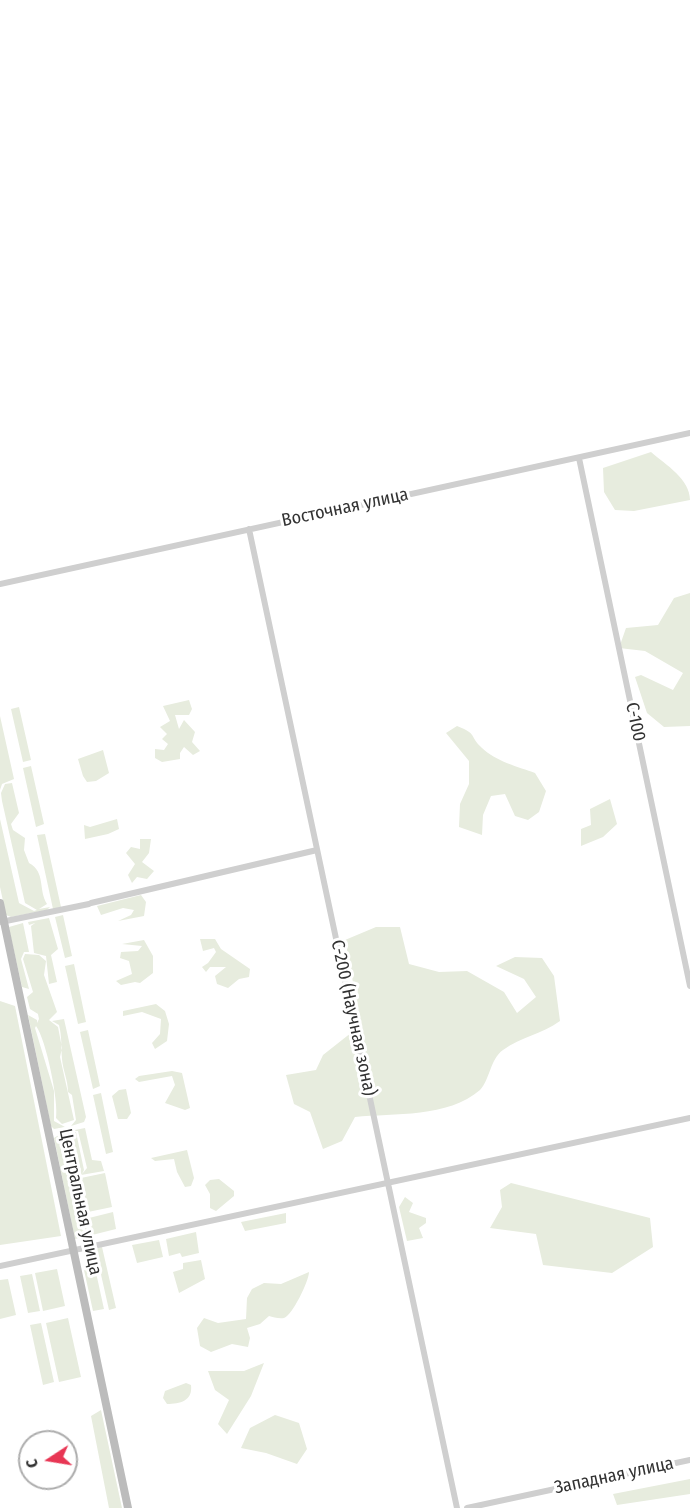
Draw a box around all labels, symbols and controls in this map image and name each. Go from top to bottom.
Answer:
street label: Восточная улица [280,484,410,532]
street label: С-100 [620,701,650,743]
street label: С-200 (Научная зона) [326,938,380,1098]
street label: Центральная улица [54,1127,106,1277]
north arrow [18,1430,78,1490]
street label: Западная улица [552,1453,676,1499]
text: С [22,1457,42,1470]

